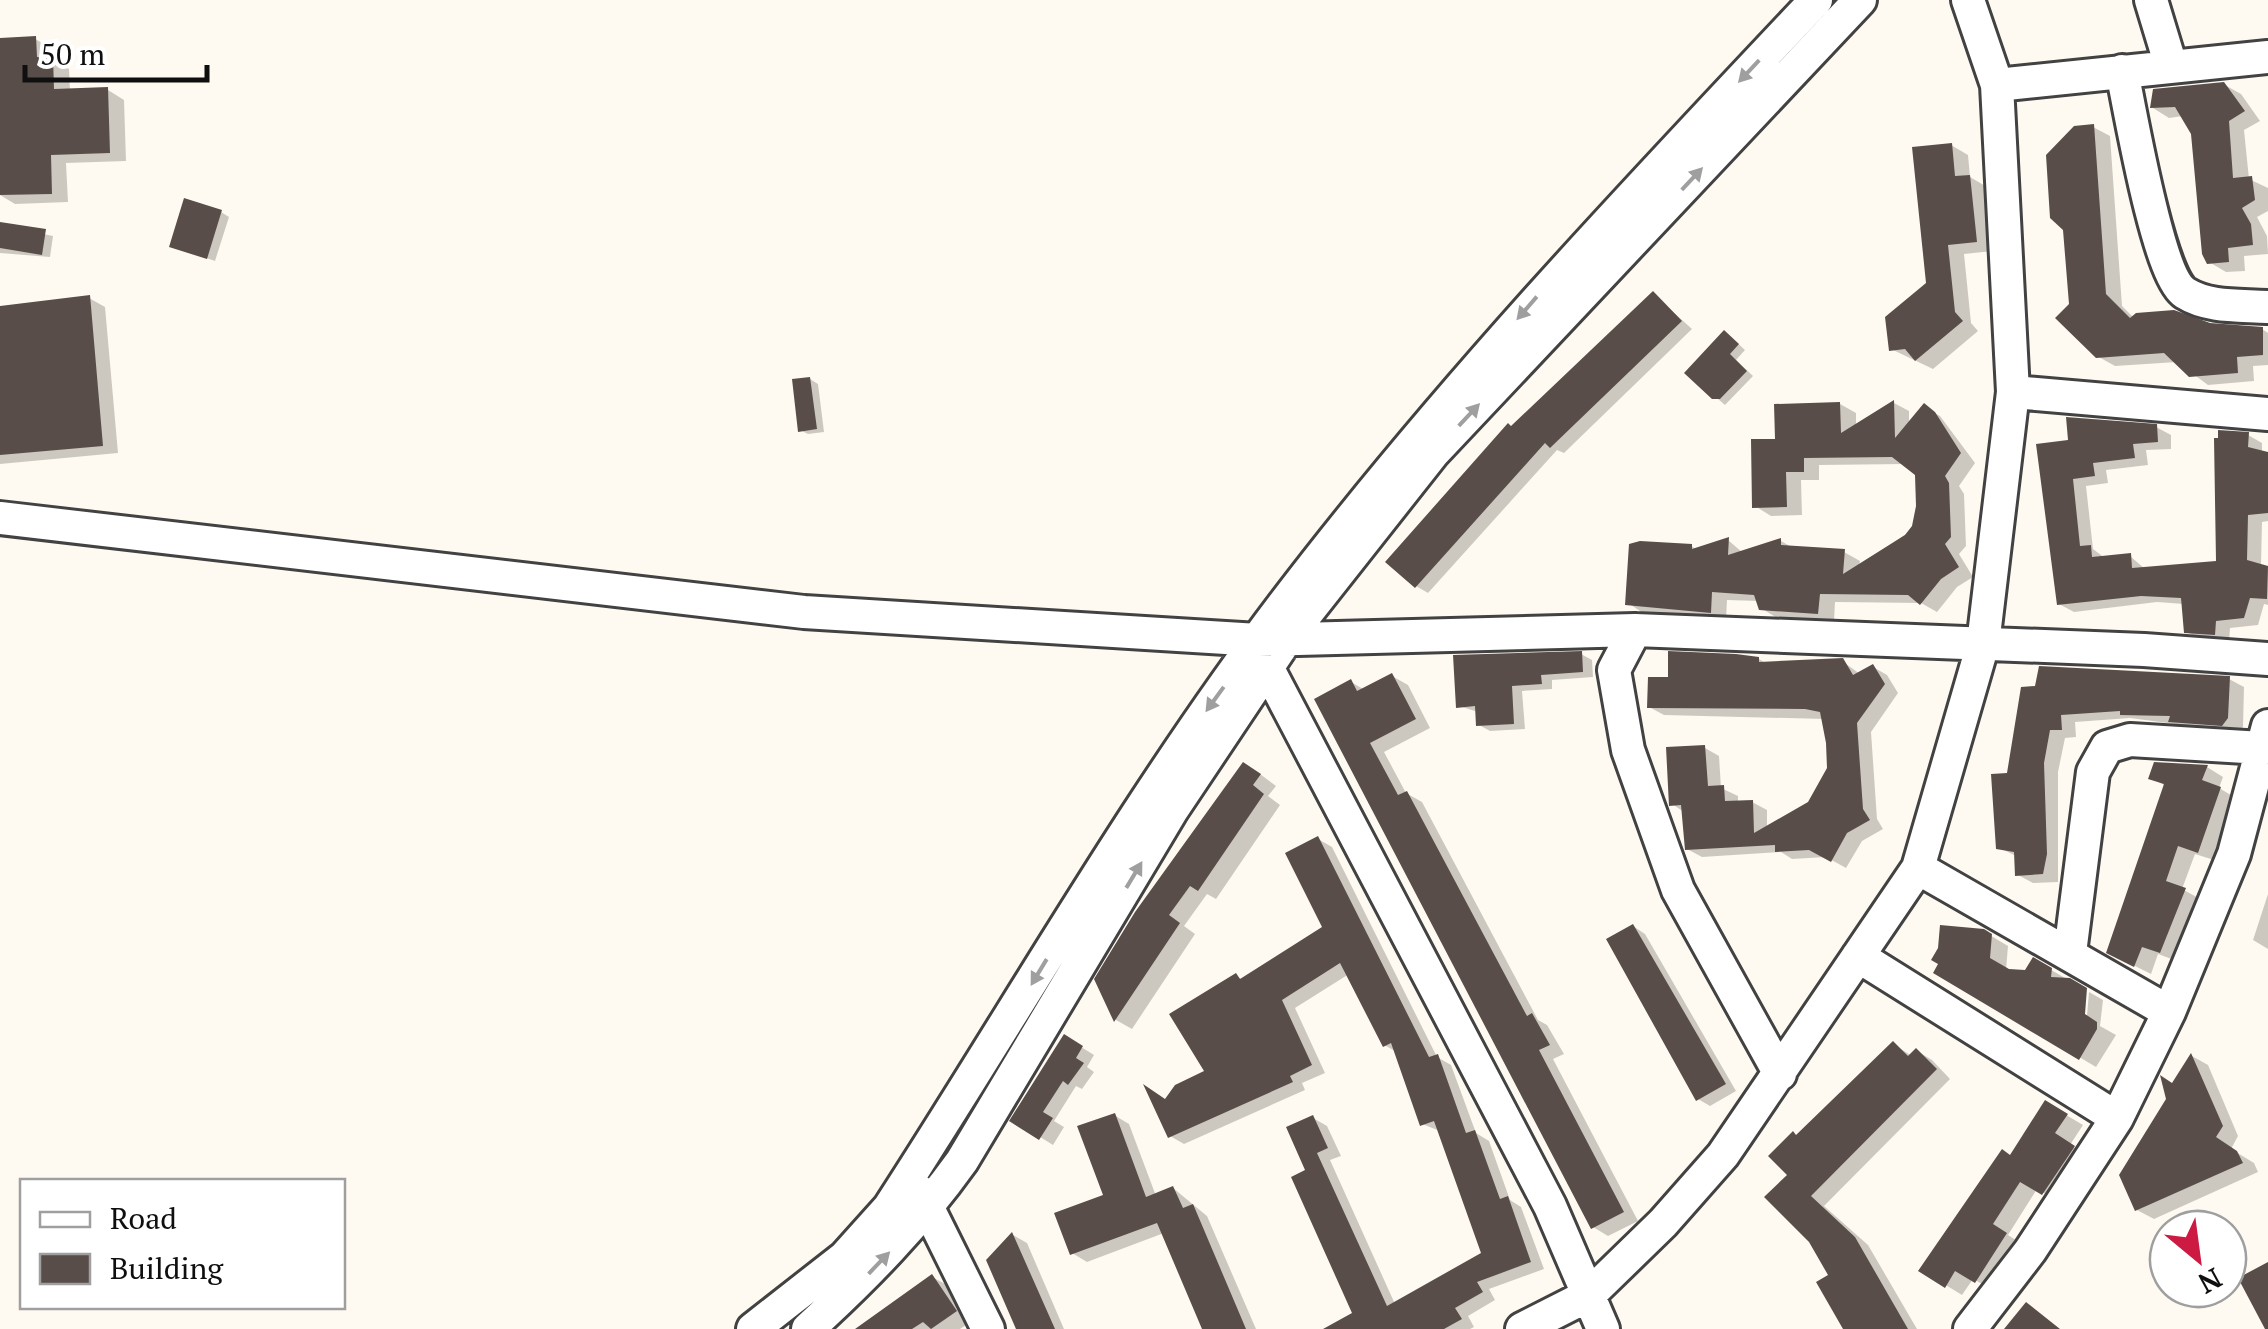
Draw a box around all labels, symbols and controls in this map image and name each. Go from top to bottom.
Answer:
scale bar [25,20,208,82]
text: 50 m [40,34,105,74]
one-way arrow [1738,59,1761,83]
one-way arrow [1680,168,1703,192]
one-way arrow [1516,295,1538,320]
one-way arrow [1457,404,1480,428]
one-way arrow [1206,686,1226,712]
one-way arrow [1125,861,1142,889]
one-way arrow [1031,958,1048,986]
legend [20,1179,345,1309]
text: Road [110,1198,177,1238]
north arrow [2148,1209,2248,1309]
text: Building [110,1248,224,1288]
one-way arrow [867,1251,890,1275]
text: N [2192,1260,2229,1303]

